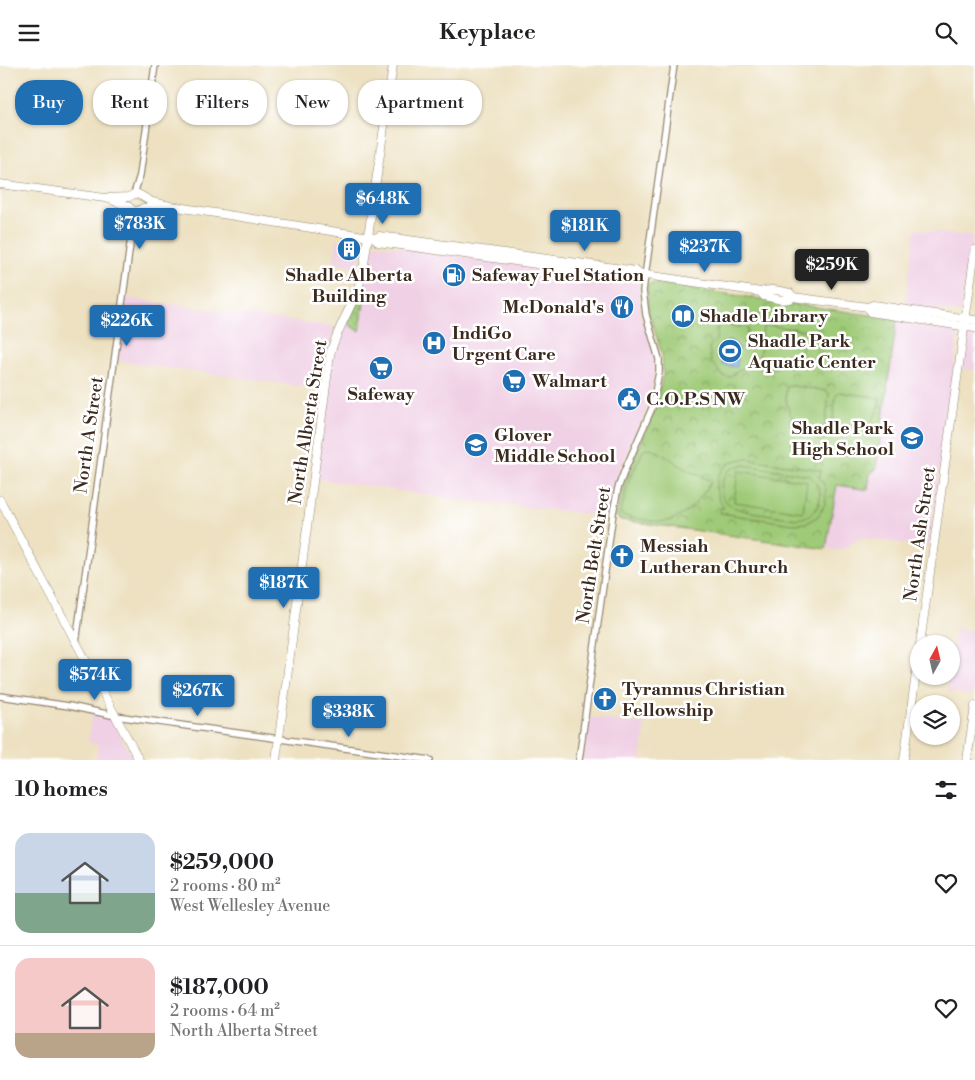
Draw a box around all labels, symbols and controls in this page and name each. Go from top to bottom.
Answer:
icon: menu [15,19,43,47]
text: Keyplace [439,19,536,46]
icon: search [932,19,960,47]
chip: Buy [15,80,83,125]
chip: Rent [93,80,167,125]
chip: Filters [177,80,267,125]
chip: New [277,80,348,125]
chip: Apartment [358,80,482,125]
pin: $648K [348,183,418,225]
text: $648K [356,189,410,209]
pin: $783K [105,207,175,250]
pin: $181K [550,209,620,252]
text: $783K [114,214,166,234]
text: $181K [561,216,609,236]
pin: $237K [670,231,740,273]
building icon: Shadle Alberta Building [336,236,362,262]
text: $237K [679,237,731,257]
pin: $259K [797,249,867,291]
text: $259K [806,255,858,275]
fuel station icon: Safeway Fuel Station [441,262,467,288]
place label: Shadle Alberta Building [286,264,413,308]
place label: Safeway Fuel Station [472,264,644,287]
restaurant icon: McDonald's [609,294,635,320]
place label: McDonald's [503,296,604,319]
library icon: Shadle Library [670,303,696,329]
pin: $226K [92,305,162,347]
place label: Shadle Library [700,305,829,328]
text: $226K [101,311,153,331]
place label: IndiGo Urgent Care [452,322,556,366]
hospital icon: IndiGo Urgent Care [421,330,447,356]
place label: Shadle Park Aquatic Center [747,330,876,374]
street label: North Alberta Street [284,337,332,506]
sports icon: Shadle Park Aquatic Center [717,338,743,364]
supermarket icon: Safeway [368,355,394,381]
supermarket icon: Walmart [501,368,527,394]
place label: Walmart [531,370,607,393]
street label: North A Street [69,375,109,495]
place label: Safeway [348,383,415,406]
public building icon: C.O.P.S NW [616,386,642,412]
place label: C.O.P.S NW [646,388,746,411]
place label: Shadle Park High School [791,417,895,461]
place label: Glover Middle School [494,424,615,468]
school or university icon: Shadle Park High School [899,425,925,451]
school or university icon: Glover Middle School [463,432,489,458]
street label: North Ash Street [899,464,941,603]
street label: North Belt Street [572,484,616,625]
place label: Messiah Lutheran Church [640,535,788,579]
church icon: Messiah Lutheran Church [609,543,635,569]
pin: $187K [249,567,319,609]
text: $187K [259,573,309,593]
north arrow [910,635,960,685]
map controls [910,635,960,745]
pin: $574K [60,659,130,701]
text: $574K [69,665,121,685]
pin: $267K [163,675,233,717]
place label: Tyrannus Christian Fellowship [622,678,785,722]
text: $267K [172,681,224,701]
church icon: Tyrannus Christian Fellowship [592,686,618,712]
pin: $338K [314,695,384,738]
button: layers [910,695,960,745]
text: $338K [323,702,375,722]
icon: filters [932,776,960,804]
text: 10 homes [15,777,108,803]
text: $259,000 [170,850,274,876]
icon: home [55,853,115,913]
icon: heart [932,869,960,897]
text: 2 rooms · 80 m² [170,876,281,896]
text: West Wellesley Avenue [170,896,330,916]
text: $187,000 [170,975,269,1001]
icon: home [55,978,115,1038]
icon: heart [932,994,960,1022]
text: 2 rooms · 64 m² [170,1001,280,1021]
text: North Alberta Street [170,1021,318,1041]

